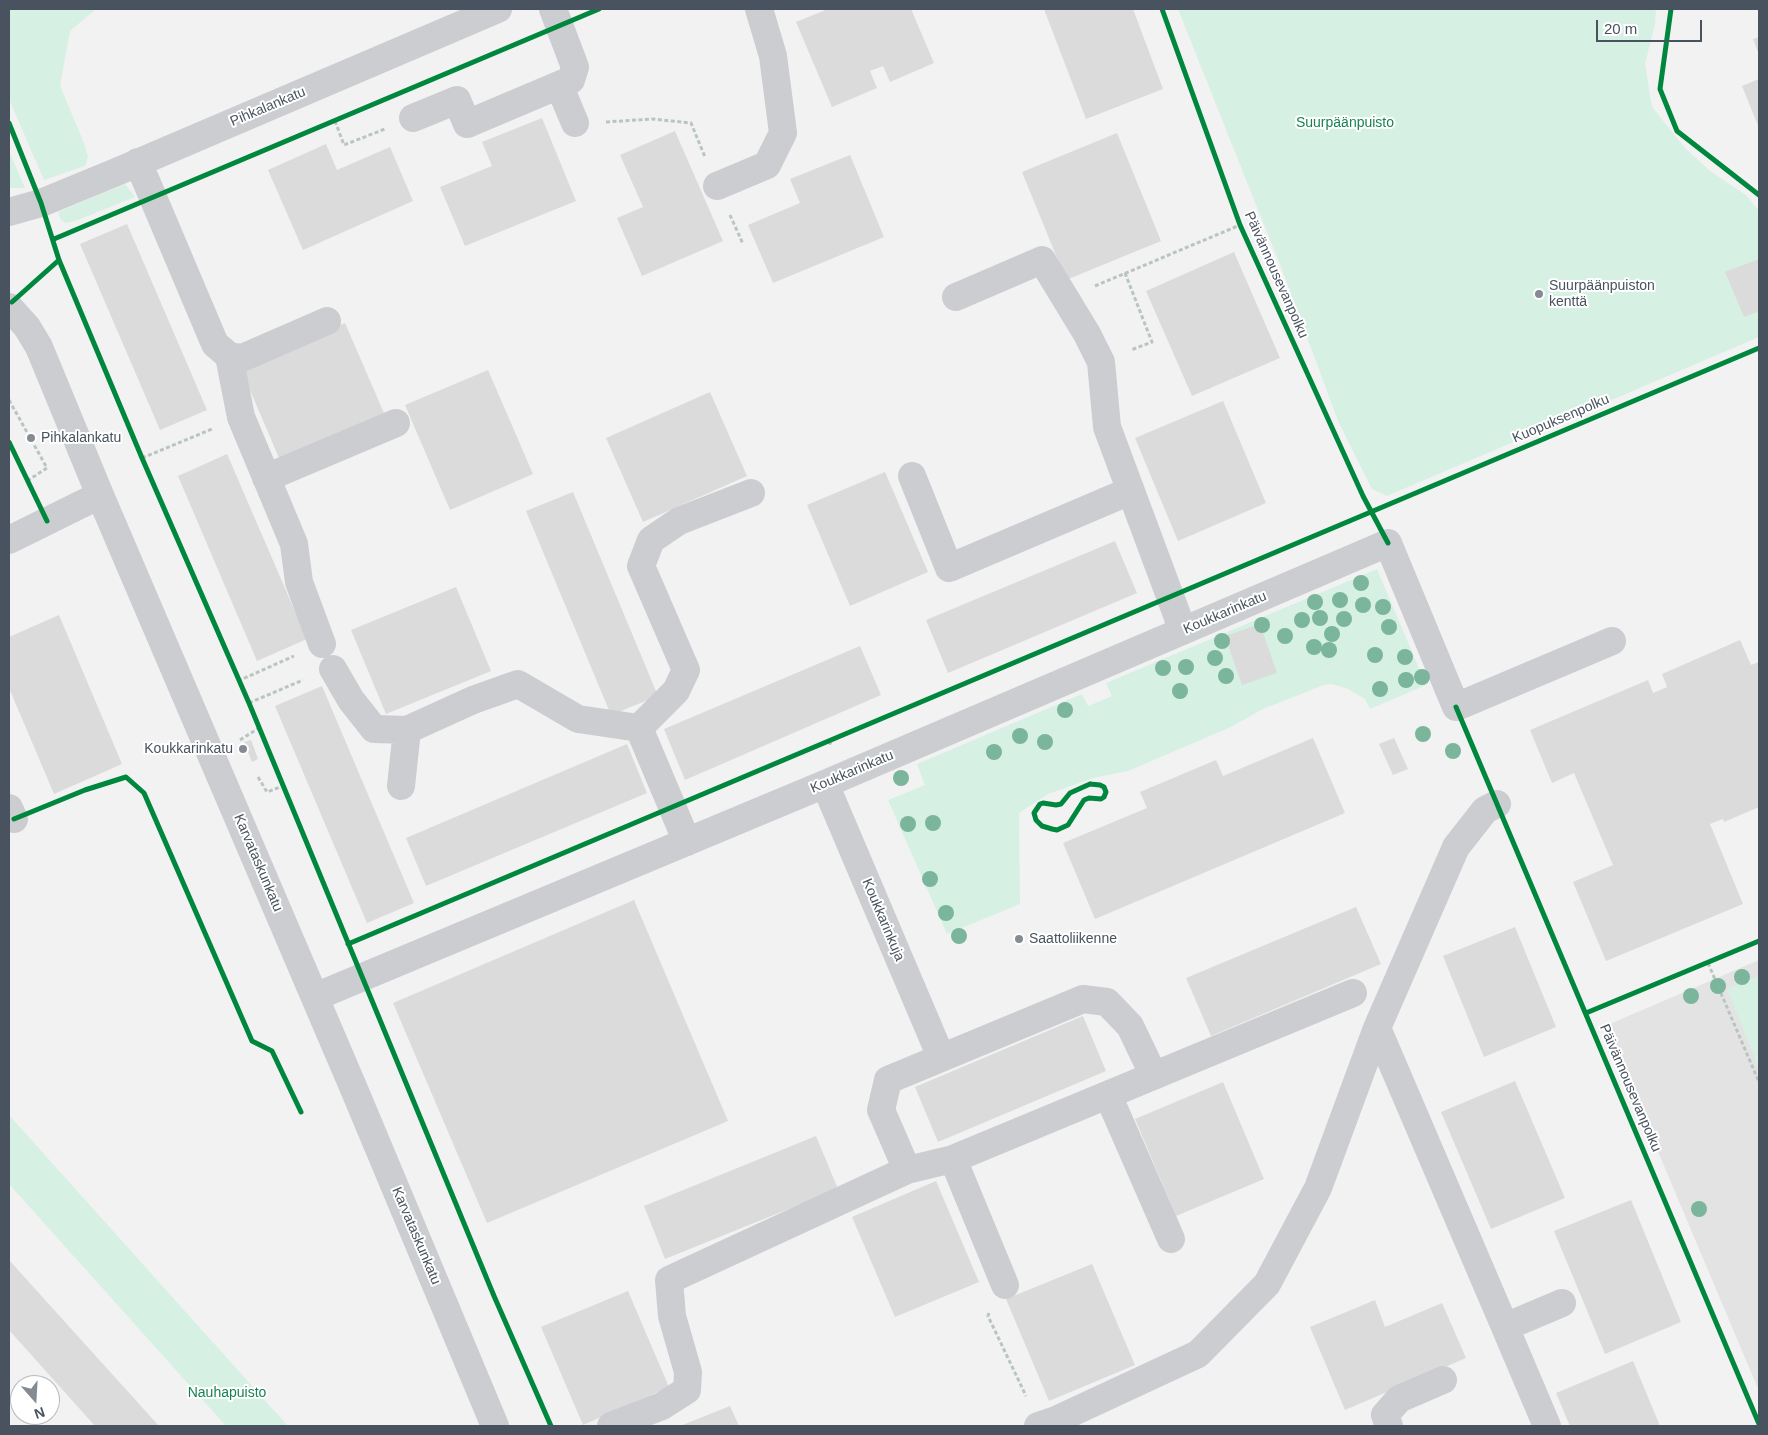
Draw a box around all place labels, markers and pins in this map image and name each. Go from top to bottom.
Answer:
place label: Suurpäänpuiston kenttä [1549,278,1655,310]
marker: Suurpäänpuiston kenttä [1533,288,1545,300]
place label: Pihkalankatu [41,430,121,446]
marker: Pihkalankatu [25,432,37,444]
place label: Koukkarinkatu [144,741,233,757]
marker: Koukkarinkatu [237,743,249,755]
place label: Saattoliikenne [1029,931,1117,947]
marker: Saattoliikenne [1013,933,1025,945]

